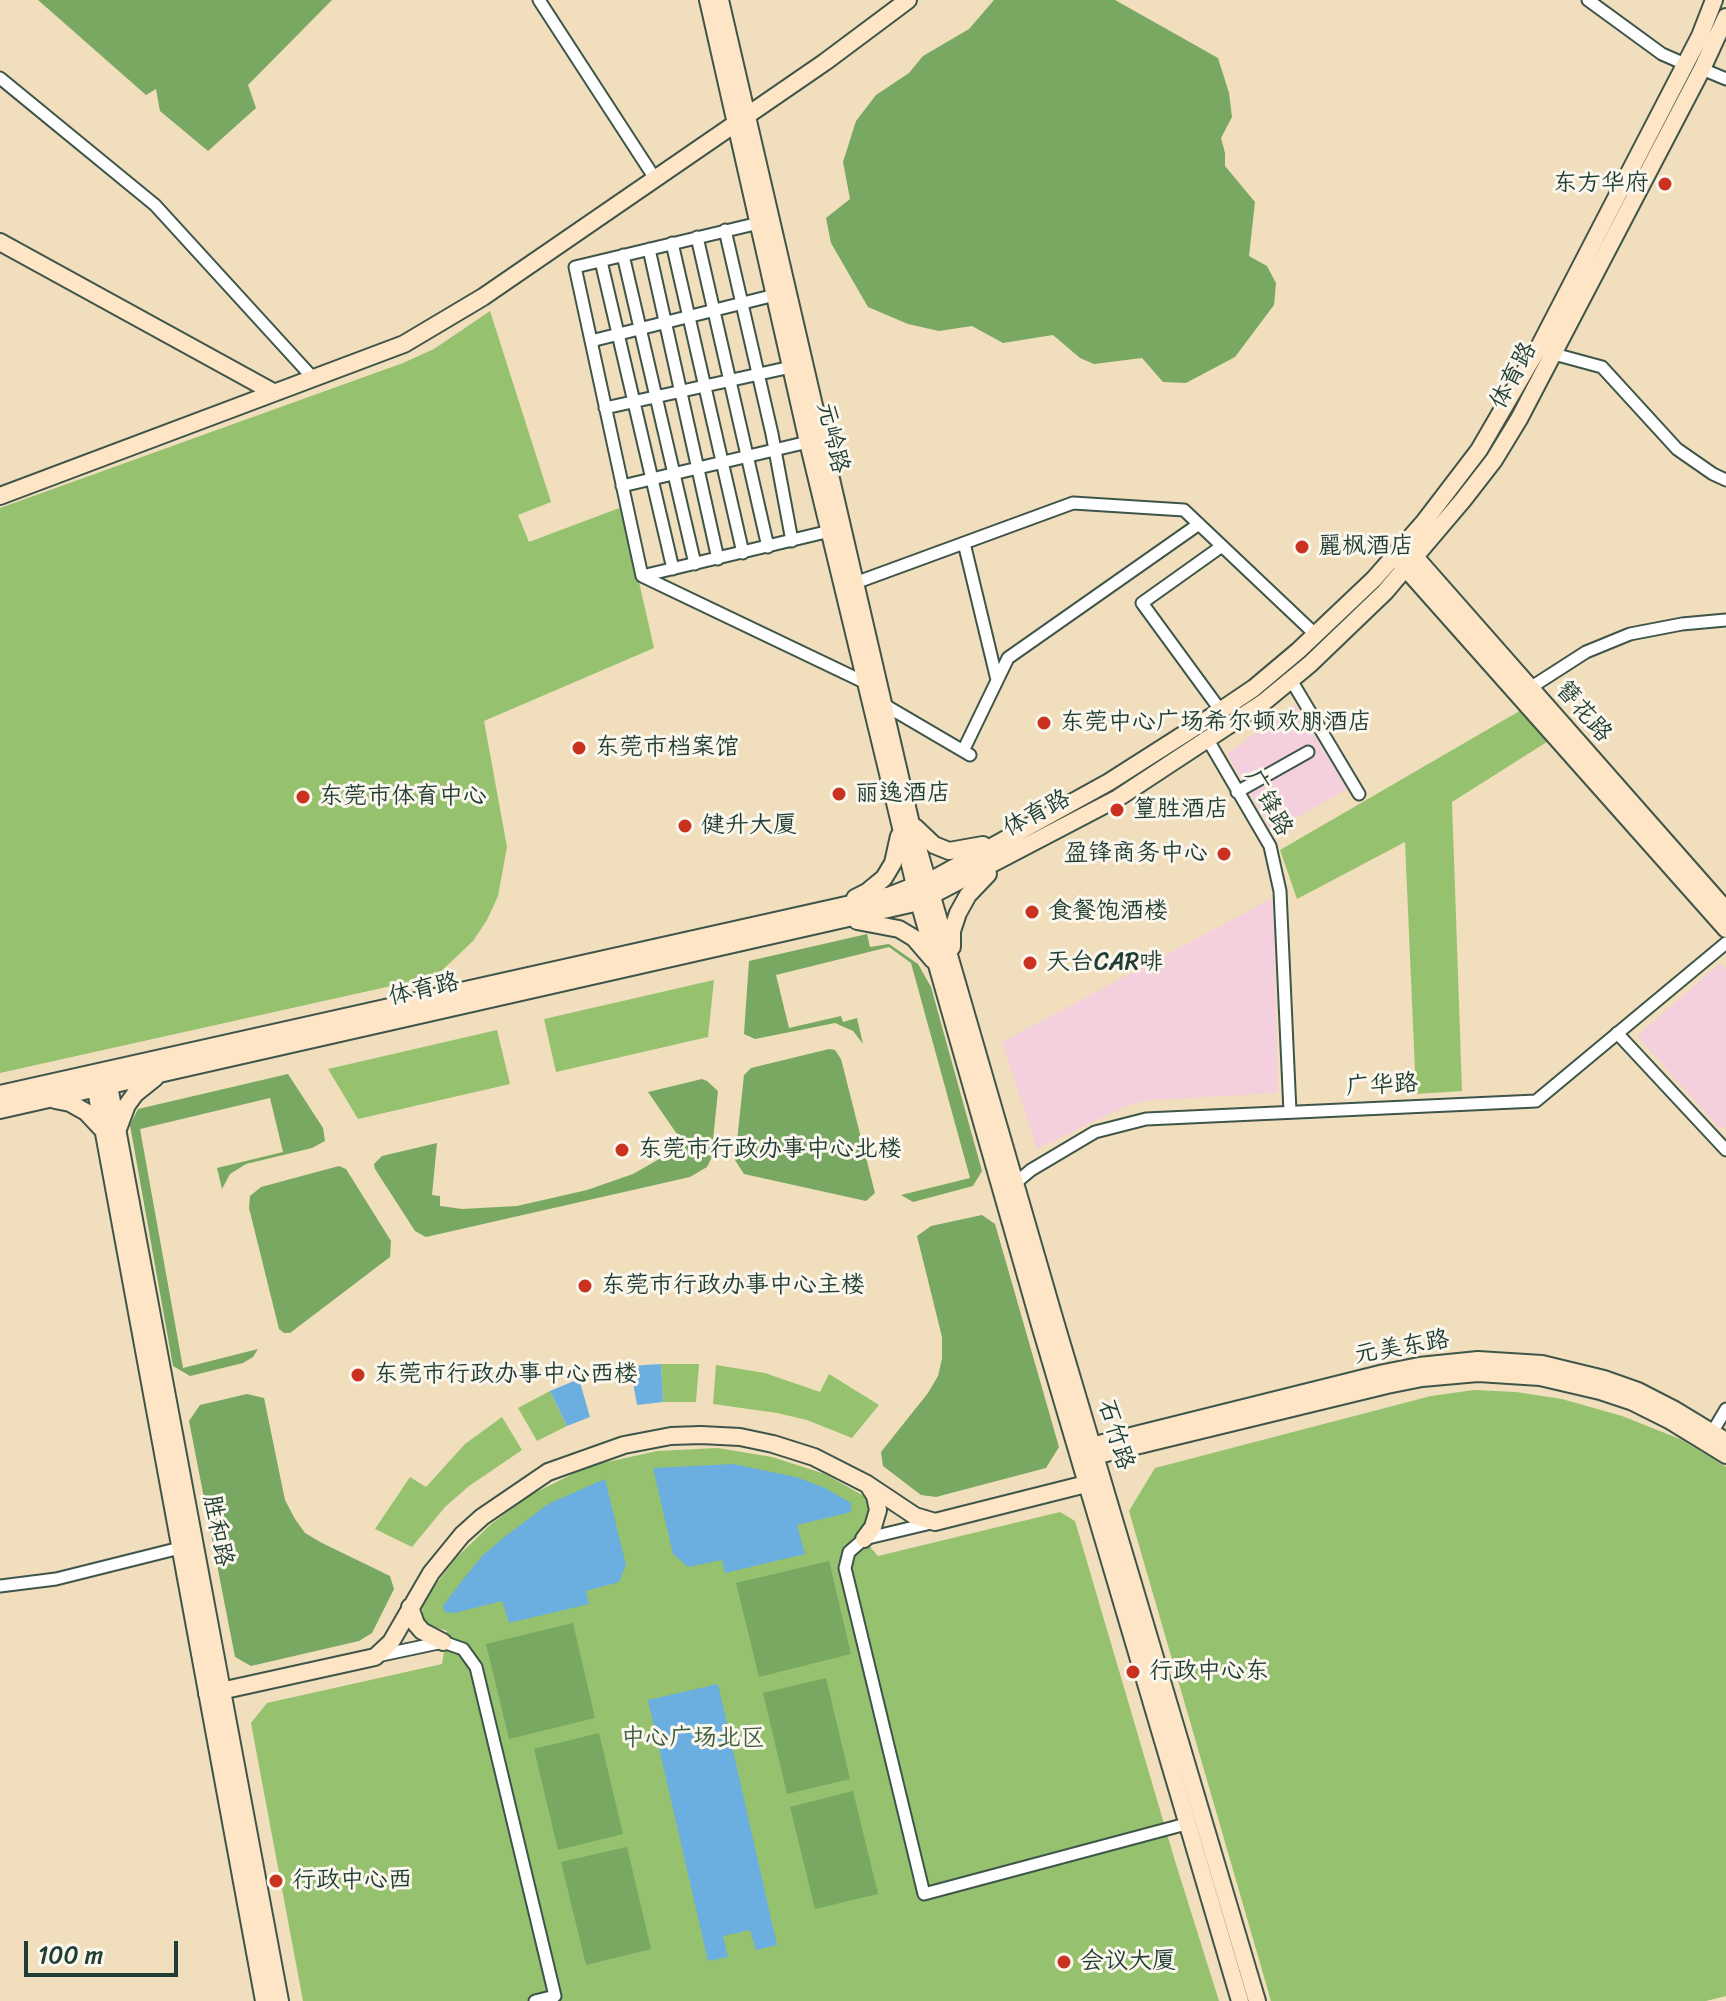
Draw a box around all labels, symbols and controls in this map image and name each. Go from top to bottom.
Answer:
place label: 东方华府 [1553,170,1649,198]
marker: 东方华府 [1656,175,1674,193]
street label: 体育路 [1484,337,1544,415]
street label: 元岭路 [810,400,854,476]
place label: 麗枫酒店 [1318,533,1414,561]
marker: 麗枫酒店 [1293,538,1311,556]
street label: 簪花路 [1549,675,1617,749]
place label: 东莞中心广场希尔顿欢朋酒店 [1060,709,1372,737]
marker: 东莞中心广场希尔顿欢朋酒店 [1035,714,1053,732]
place label: 东莞市档案馆 [595,734,739,762]
marker: 东莞市档案馆 [570,739,588,757]
street label: 广锋路 [1238,765,1298,841]
place label: 丽逸酒店 [855,780,951,808]
place label: 东莞市体育中心 [319,783,487,811]
street label: 体育路 [998,784,1076,844]
marker: 丽逸酒店 [830,785,848,803]
marker: 东莞市体育中心 [294,788,312,806]
place label: 篁胜酒店 [1133,796,1229,824]
marker: 篁胜酒店 [1108,801,1126,819]
place label: 健升大厦 [701,812,797,840]
marker: 健升大厦 [676,817,694,835]
place label: 盈锋商务中心 [1064,840,1208,868]
marker: 盈锋商务中心 [1215,845,1233,863]
place label: 食餐饱酒楼 [1048,898,1168,926]
marker: 食餐饱酒楼 [1023,903,1041,921]
place label: 天台CAR啡 [1046,949,1163,977]
marker: 天台CAR啡 [1021,954,1039,972]
street label: 体育路 [386,968,462,1012]
street label: 广华路 [1345,1070,1419,1102]
place label: 东莞市行政办事中心北楼 [638,1136,902,1164]
marker: 东莞市行政办事中心北楼 [613,1141,631,1159]
place label: 东莞市行政办事中心主楼 [601,1272,865,1300]
marker: 东莞市行政办事中心主楼 [576,1277,594,1295]
street label: 元美东路 [1352,1325,1452,1371]
place label: 东莞市行政办事中心西楼 [374,1361,638,1389]
marker: 东莞市行政办事中心西楼 [349,1366,367,1384]
street label: 石竹路 [1091,1396,1139,1474]
street label: 胜和路 [196,1493,238,1569]
place label: 行政中心东 [1149,1658,1269,1686]
marker: 行政中心东 [1124,1663,1142,1681]
park label: 中心广场北区 [621,1725,765,1753]
place label: 行政中心西 [292,1867,412,1895]
marker: 行政中心西 [267,1872,285,1890]
scale bar [28,1925,182,1975]
text: 100 m [38,1934,103,1976]
place label: 会议大厦 [1080,1948,1176,1976]
marker: 会议大厦 [1055,1953,1073,1971]

